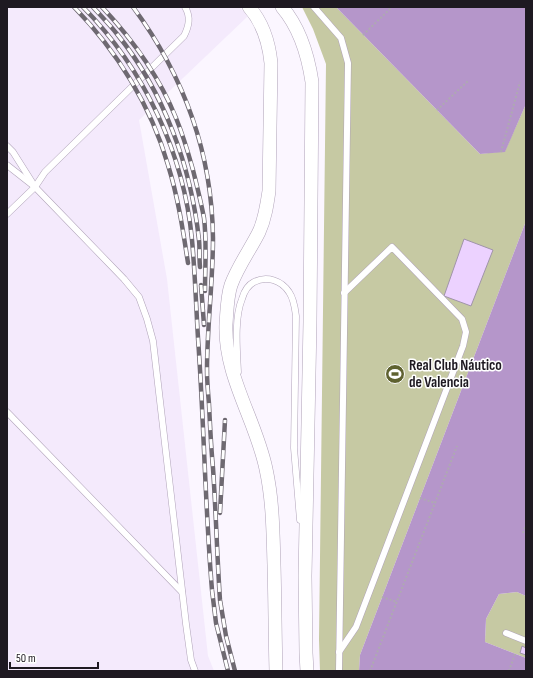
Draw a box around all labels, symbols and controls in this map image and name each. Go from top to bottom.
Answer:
place label: Real Club Náutico de Valencia [409,356,502,392]
sports icon: Real Club Náutico de Valencia [384,363,406,385]
scale bar [10,644,98,670]
text: 50 m [16,651,36,666]

